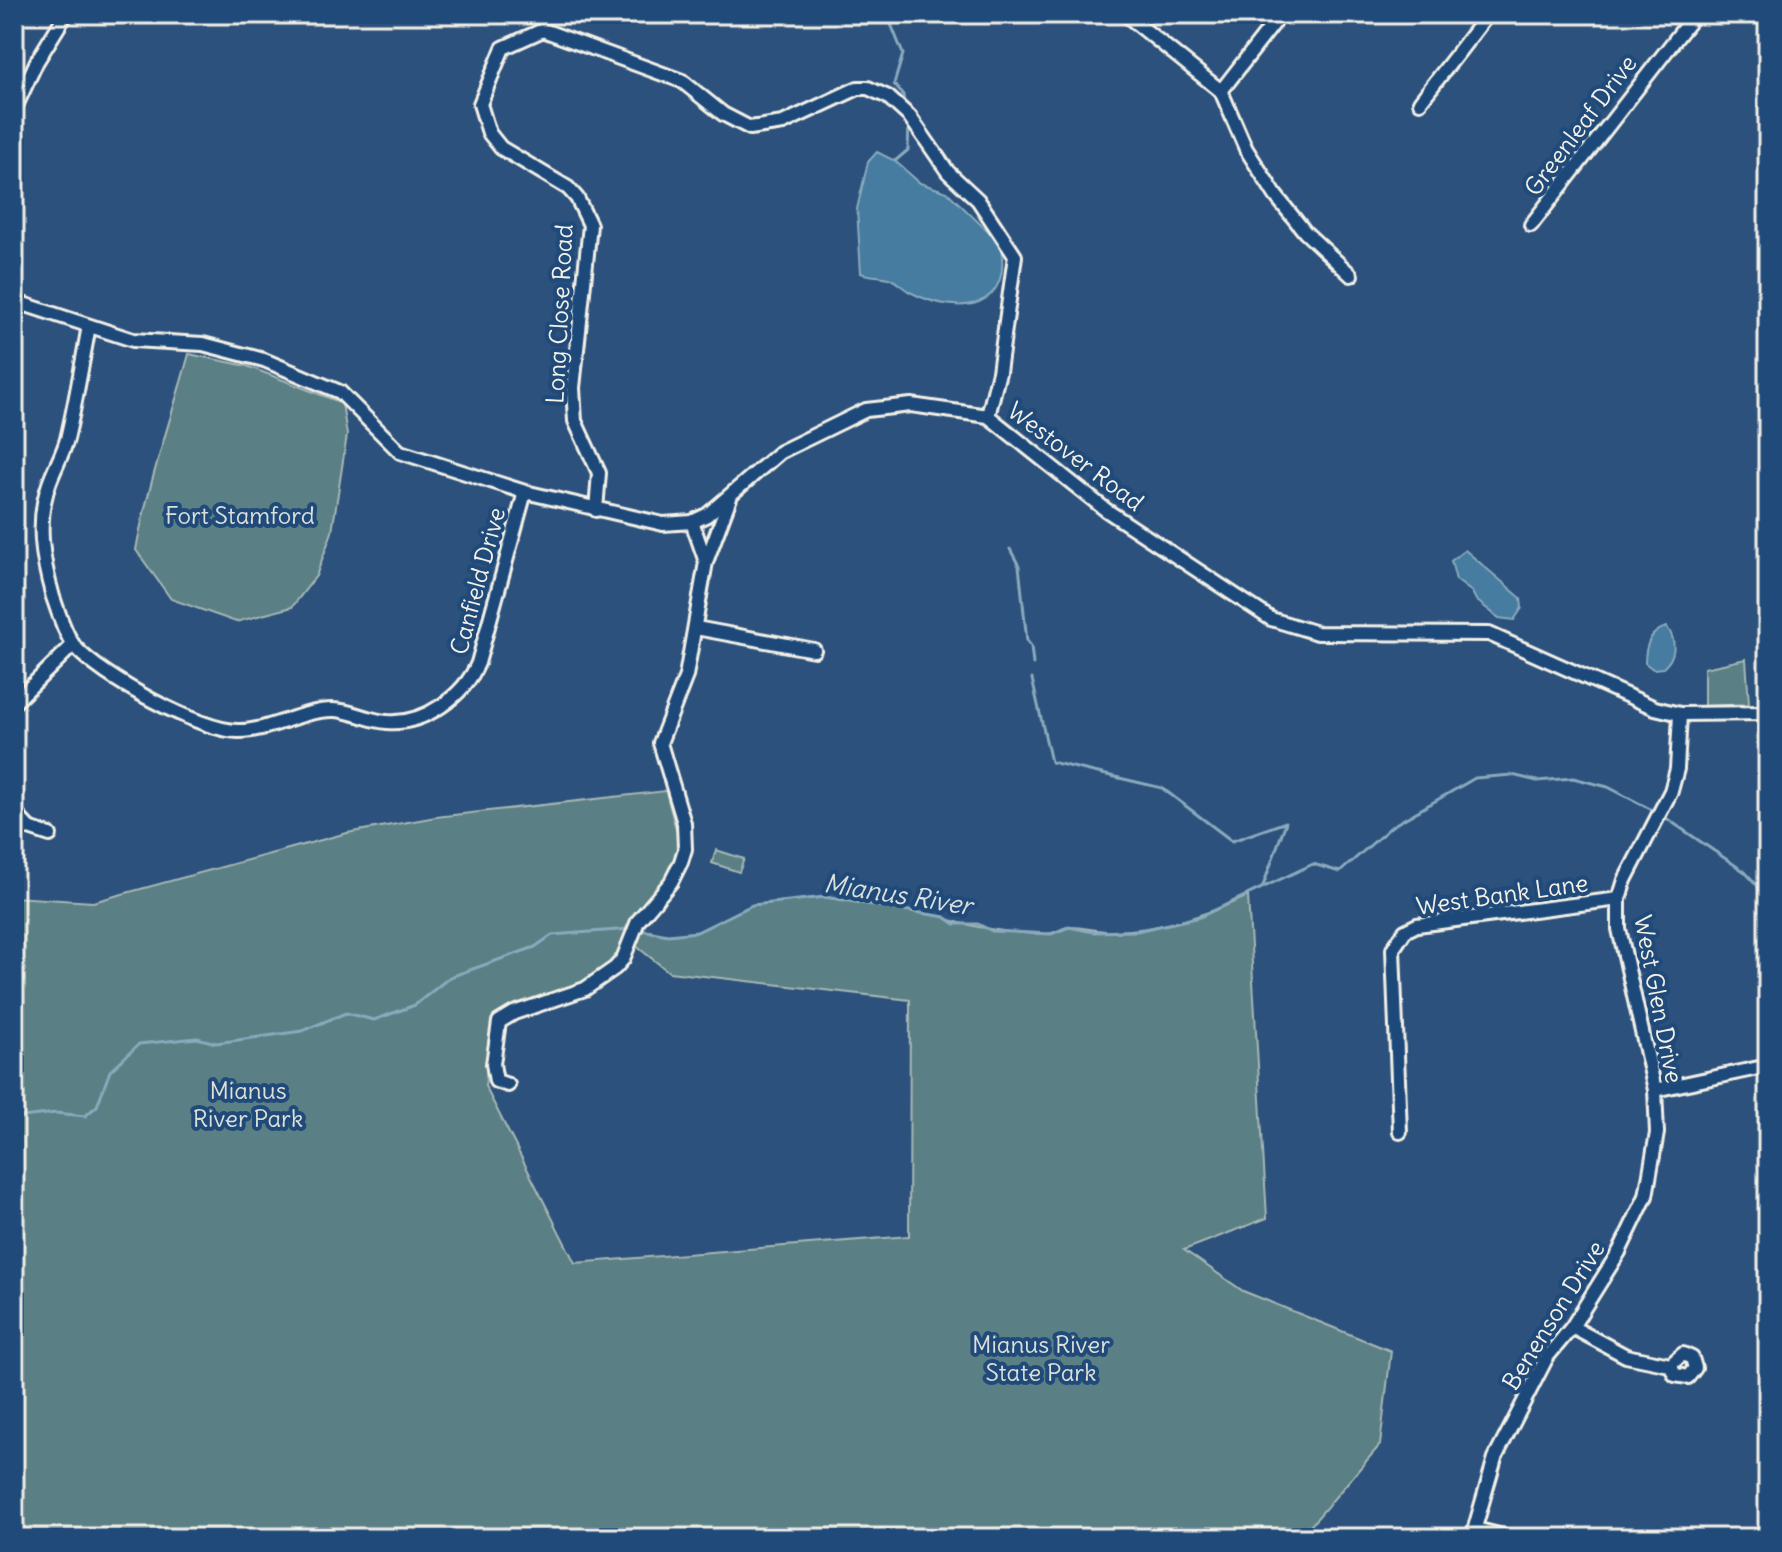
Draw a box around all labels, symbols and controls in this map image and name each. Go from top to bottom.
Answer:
street label: Greenleaf Drive [1517,49,1643,201]
street label: Long Close Road [539,223,579,405]
street label: Westover Road [1002,395,1150,517]
park label: Fort Stamford [165,500,315,530]
street label: Canfield Drive [443,504,511,658]
water label: Mianus River [822,866,978,923]
street label: West Bank Lane [1414,867,1590,921]
street label: West Glen Drive [1628,912,1690,1086]
park label: Mianus River Park [193,1075,303,1133]
street label: Benenson Drive [1495,1235,1611,1395]
park label: Mianus River State Park [972,1329,1110,1387]

